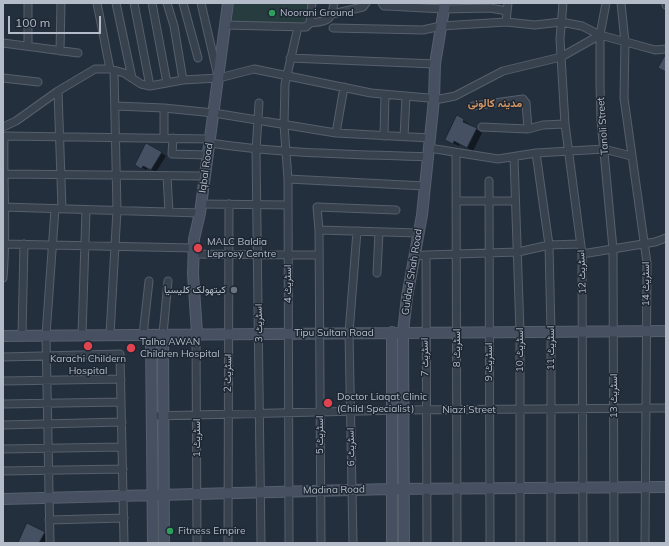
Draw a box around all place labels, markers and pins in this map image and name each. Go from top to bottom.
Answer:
place label: Noorani Ground [280,7,354,19]
marker: Noorani Ground [267,8,277,18]
place label: MALC Baldia Leprosy Centre [207,236,276,260]
marker: MALC Baldia Leprosy Centre [192,242,204,254]
place label: کیتھولک کلیسیا [164,284,226,296]
marker: کیتھولک کلیسیا [229,285,239,295]
place label: Talha AWAN Children Hospital [140,336,220,360]
marker: Karachi Childern Hospital [82,340,94,352]
marker: Talha AWAN Children Hospital [125,342,137,354]
place label: Karachi Childern Hospital [50,353,126,376]
place label: Doctor Liaqat Clinic (Child Specialist) [337,391,427,414]
marker: Doctor Liaqat Clinic (Child Specialist) [322,397,334,409]
place label: Fitness Empire [178,525,245,537]
marker: Fitness Empire [165,526,175,536]

